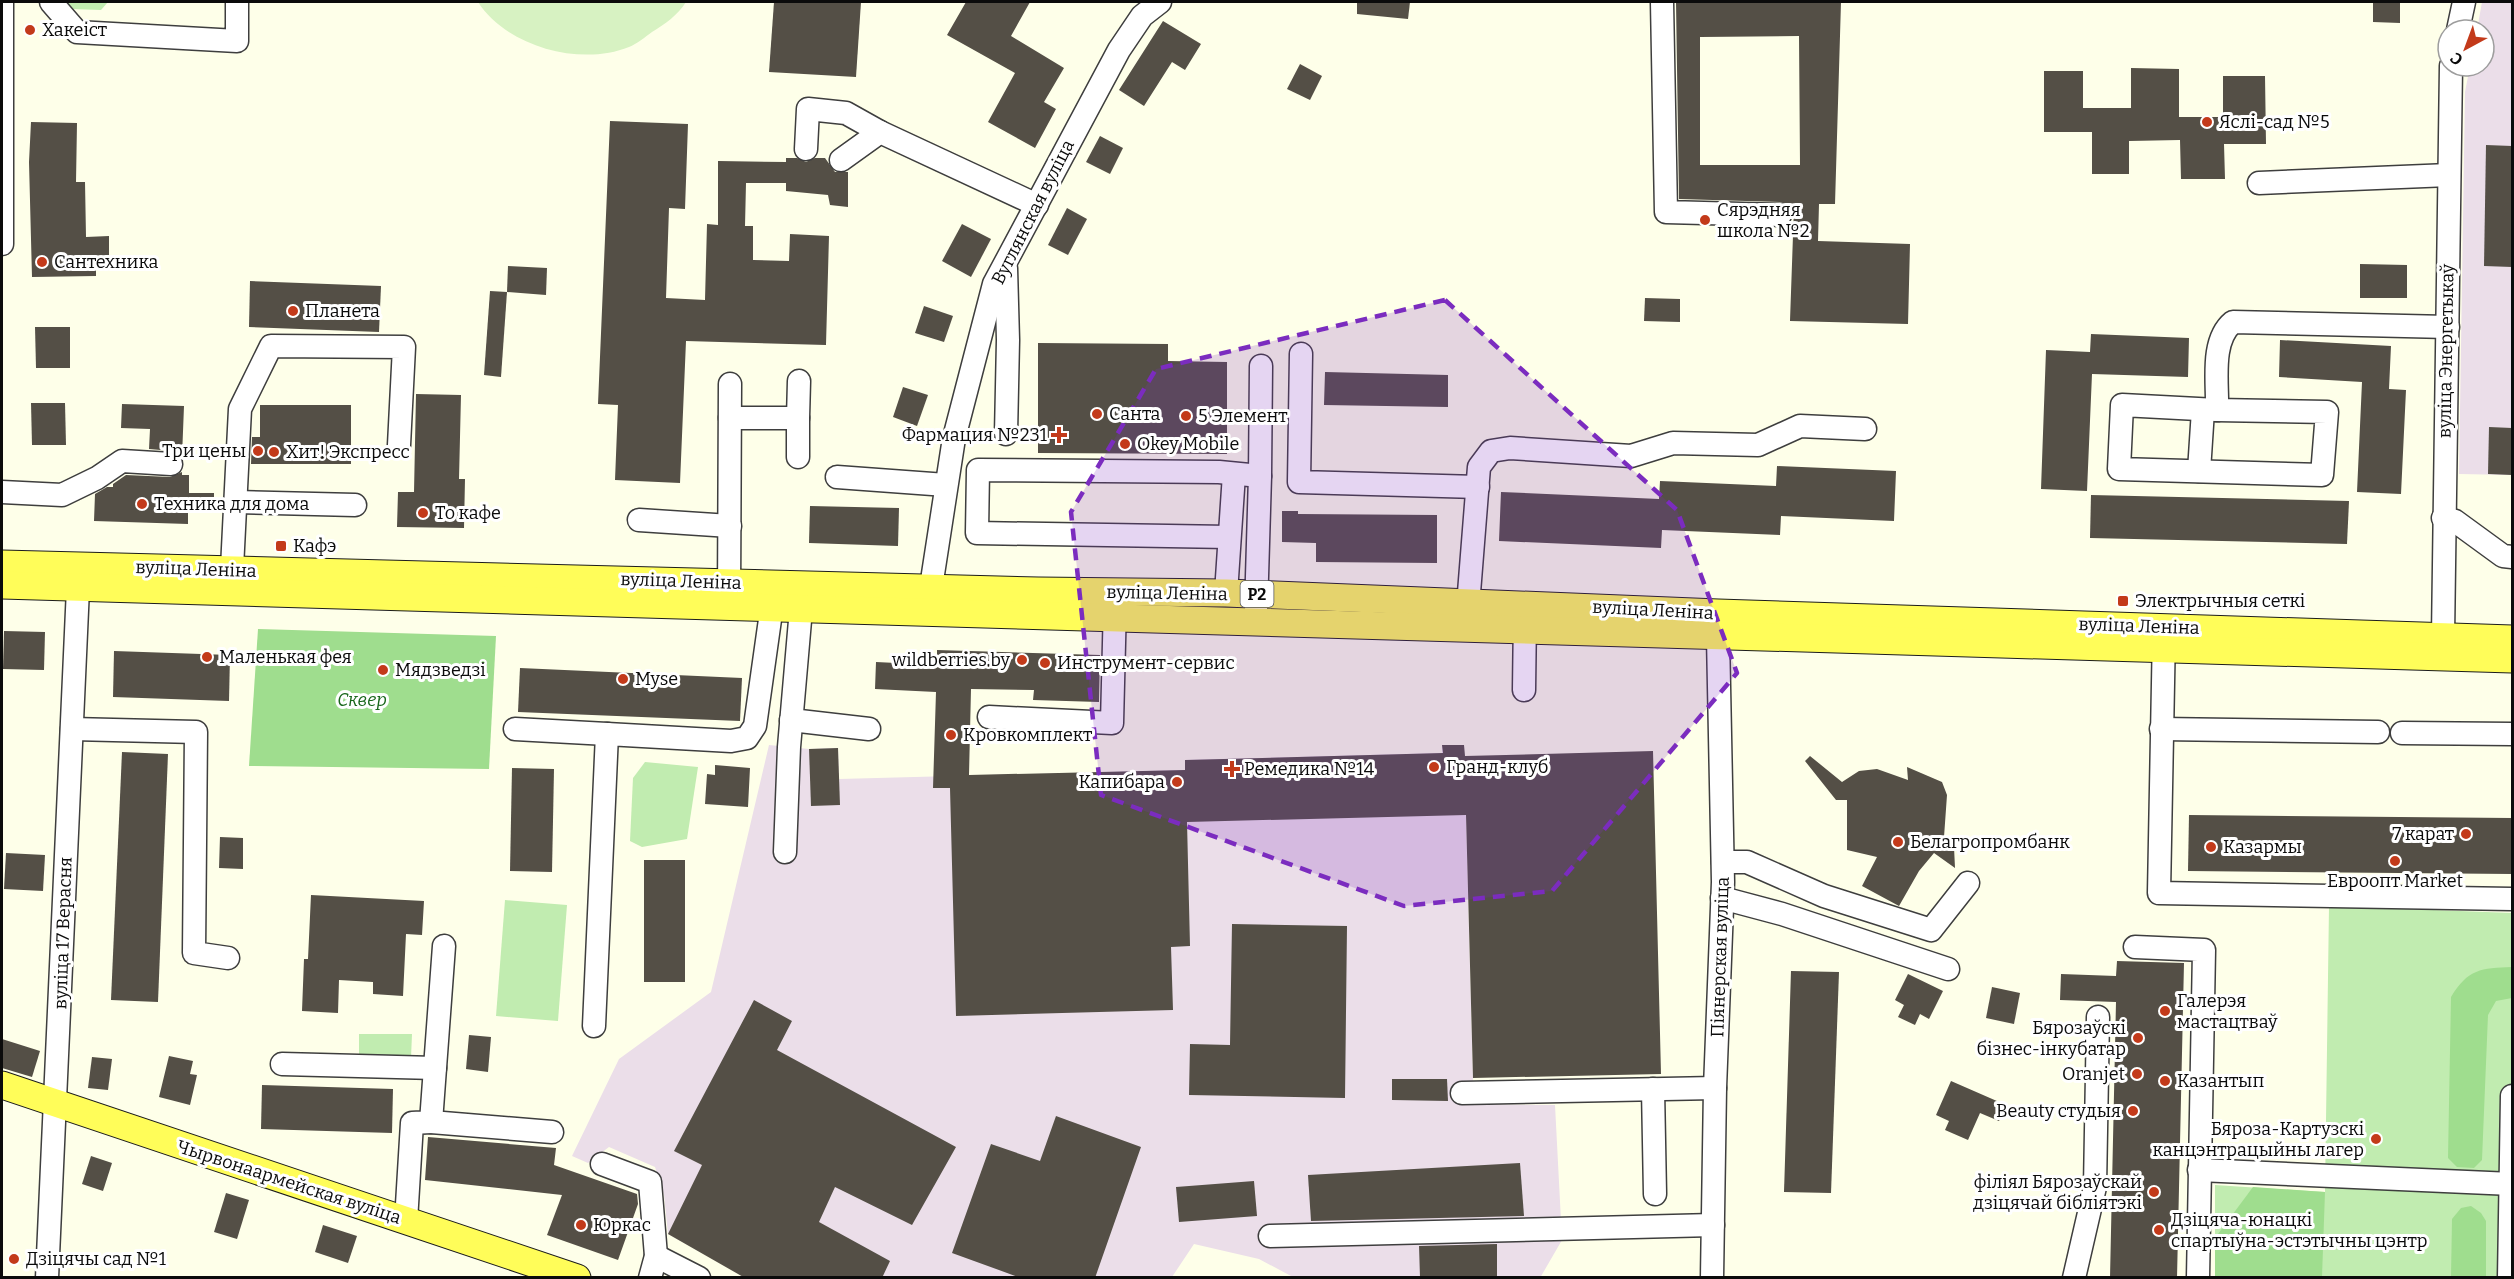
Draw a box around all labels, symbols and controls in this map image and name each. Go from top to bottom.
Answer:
north arrow [2436,18,2496,78]
place label: Хакеіст [42,19,107,41]
marker: Хакеіст [23,23,37,37]
text: С [2446,48,2467,69]
place label: Яслі-сад №5 [2219,111,2330,133]
marker: Яслі-сад №5 [2200,115,2214,129]
street label: Вуглянская вуліца [987,136,1079,288]
place label: Сярэдняя школа №2 [1717,199,1810,242]
marker: Сярэдняя школа №2 [1698,213,1712,227]
place label: Сантехника [54,251,159,273]
marker: Сантехника [35,255,49,269]
street label: вуліца Энергетыкаў [2433,263,2459,438]
place label: Планета [305,300,380,322]
marker: Планета [286,304,300,318]
place label: Санта [1109,403,1161,425]
place label: 5 Элемент [1198,405,1288,427]
marker: Санта [1090,407,1104,421]
marker: 5 Элемент [1179,409,1193,423]
place label: Фармация №231 [902,424,1048,446]
marker: Фармация №231 [1052,428,1066,442]
place label: Okey Mobile [1137,433,1239,455]
marker: Okey Mobile [1118,437,1132,451]
place label: Три цены [162,440,246,462]
place label: Хит! Экспресс [286,441,410,463]
marker: Три цены [251,444,265,458]
marker: Хит! Экспресс [267,445,281,459]
place label: Техника для дома [154,493,310,515]
marker: Техника для дома [135,497,149,511]
place label: То кафе [435,502,501,524]
marker: То кафе [416,506,430,520]
place label: Кафэ [293,535,336,557]
marker: Кафэ [274,539,288,553]
street label: вуліца Леніна [135,556,257,582]
street label: вуліца Леніна [620,568,742,594]
street label: вуліца Леніна [1106,581,1228,605]
road number: Р2 [1240,581,1274,607]
place label: Электрычныя сеткі [2135,590,2305,612]
marker: Электрычныя сеткі [2116,594,2130,608]
street label: вуліца Леніна [1592,596,1714,624]
street label: вуліца Леніна [2078,613,2200,639]
place label: Маленькая фея [219,646,352,668]
place label: wildberries.by [891,649,1010,671]
marker: Маленькая фея [200,650,214,664]
place label: Инструмент-сервис [1057,652,1235,674]
marker: wildberries.by [1015,653,1029,667]
marker: Инструмент-сервис [1038,656,1052,670]
place label: Мядзведзі [395,659,486,681]
marker: Мядзведзі [376,663,390,677]
place label: Myse [635,668,678,690]
marker: Myse [616,672,630,686]
park label: Сквер [337,689,387,711]
place label: Кровкомплект [963,724,1092,746]
marker: Кровкомплект [944,728,958,742]
place label: Гранд-клуб [1446,756,1548,778]
place label: Ремедика №14 [1244,758,1375,780]
marker: Гранд-клуб [1427,760,1441,774]
marker: Ремедика №14 [1225,762,1239,776]
place label: Капибара [1078,771,1165,793]
marker: Капибара [1170,775,1184,789]
place label: 7 карат [2392,823,2454,845]
marker: 7 карат [2459,827,2473,841]
place label: Белагропромбанк [1910,831,2070,853]
marker: Белагропромбанк [1891,835,1905,849]
place label: Казармы [2223,836,2302,858]
marker: Казармы [2204,840,2218,854]
marker: Евроопт Market [2388,854,2402,868]
street label: вуліца 17 Верасня [49,856,77,1010]
place label: Евроопт Market [2327,870,2464,892]
street label: Піянерская вуліца [1706,876,1734,1038]
place label: Галерэя мастацтваў [2177,990,2278,1033]
marker: Галерэя мастацтваў [2158,1004,2172,1018]
place label: Бярозаўскі бізнес-інкубатар [1976,1017,2126,1060]
marker: Бярозаўскі бізнес-інкубатар [2131,1031,2145,1045]
place label: Oranjet [2062,1063,2125,1085]
marker: Oranjet [2130,1067,2144,1081]
place label: Казантып [2177,1070,2264,1092]
marker: Казантып [2158,1074,2172,1088]
place label: Beauty студыя [1996,1100,2121,1122]
marker: Beauty студыя [2126,1104,2140,1118]
place label: Бяроза-Картузскі канцэнтрацыйны лагер [2153,1118,2364,1161]
marker: Бяроза-Картузскі канцэнтрацыйны лагер [2369,1132,2383,1146]
street label: Чырвонаармейская вуліца [174,1135,404,1229]
place label: філіял Бярозаўскай дзіцячай бібліятэкі [1973,1171,2142,1214]
marker: філіял Бярозаўскай дзіцячай бібліятэкі [2147,1185,2161,1199]
place label: Дзіцяча-юнацкі спартыўна-эстэтычны цэнтр [2171,1209,2427,1252]
place label: Юркас [593,1214,651,1236]
marker: Юркас [574,1218,588,1232]
marker: Дзіцяча-юнацкі спартыўна-эстэтычны цэнтр [2152,1223,2166,1237]
place label: Дзіцячы сад №1 [26,1248,167,1270]
marker: Дзіцячы сад №1 [7,1252,21,1266]

